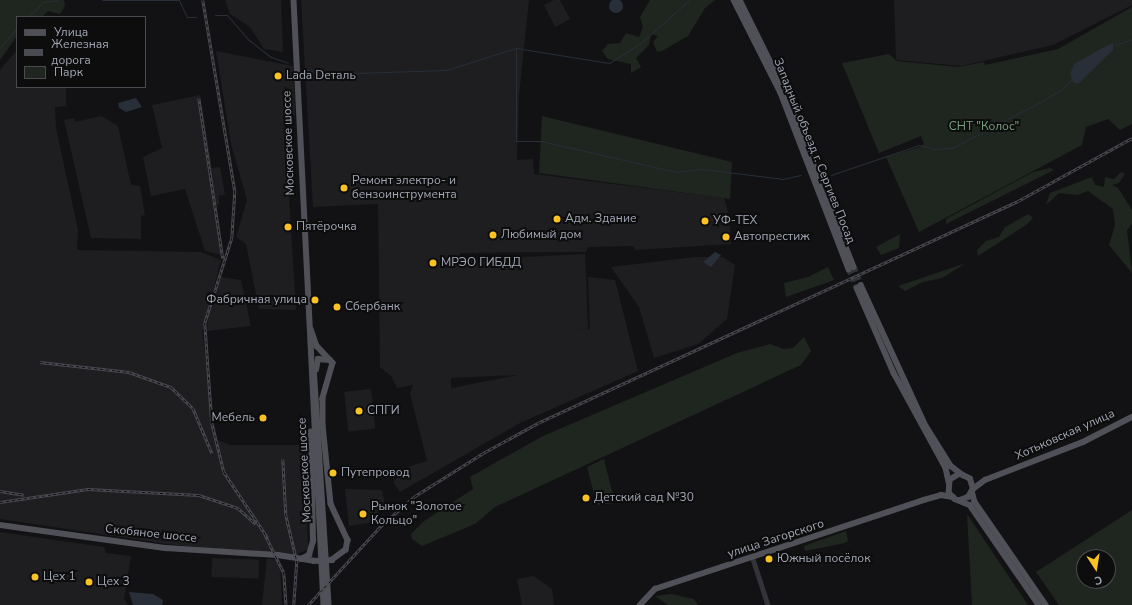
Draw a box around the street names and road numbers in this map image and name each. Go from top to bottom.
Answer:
street label: Западный объезд г. Сергиев Посад [770,56,858,246]
street label: Московское шоссе [280,90,298,196]
street label: Хотьковская улица [1013,407,1117,463]
street label: Московское шоссе [295,417,315,523]
street label: улица Загорского [726,517,826,561]
street label: Скобяное шоссе [104,522,198,546]

